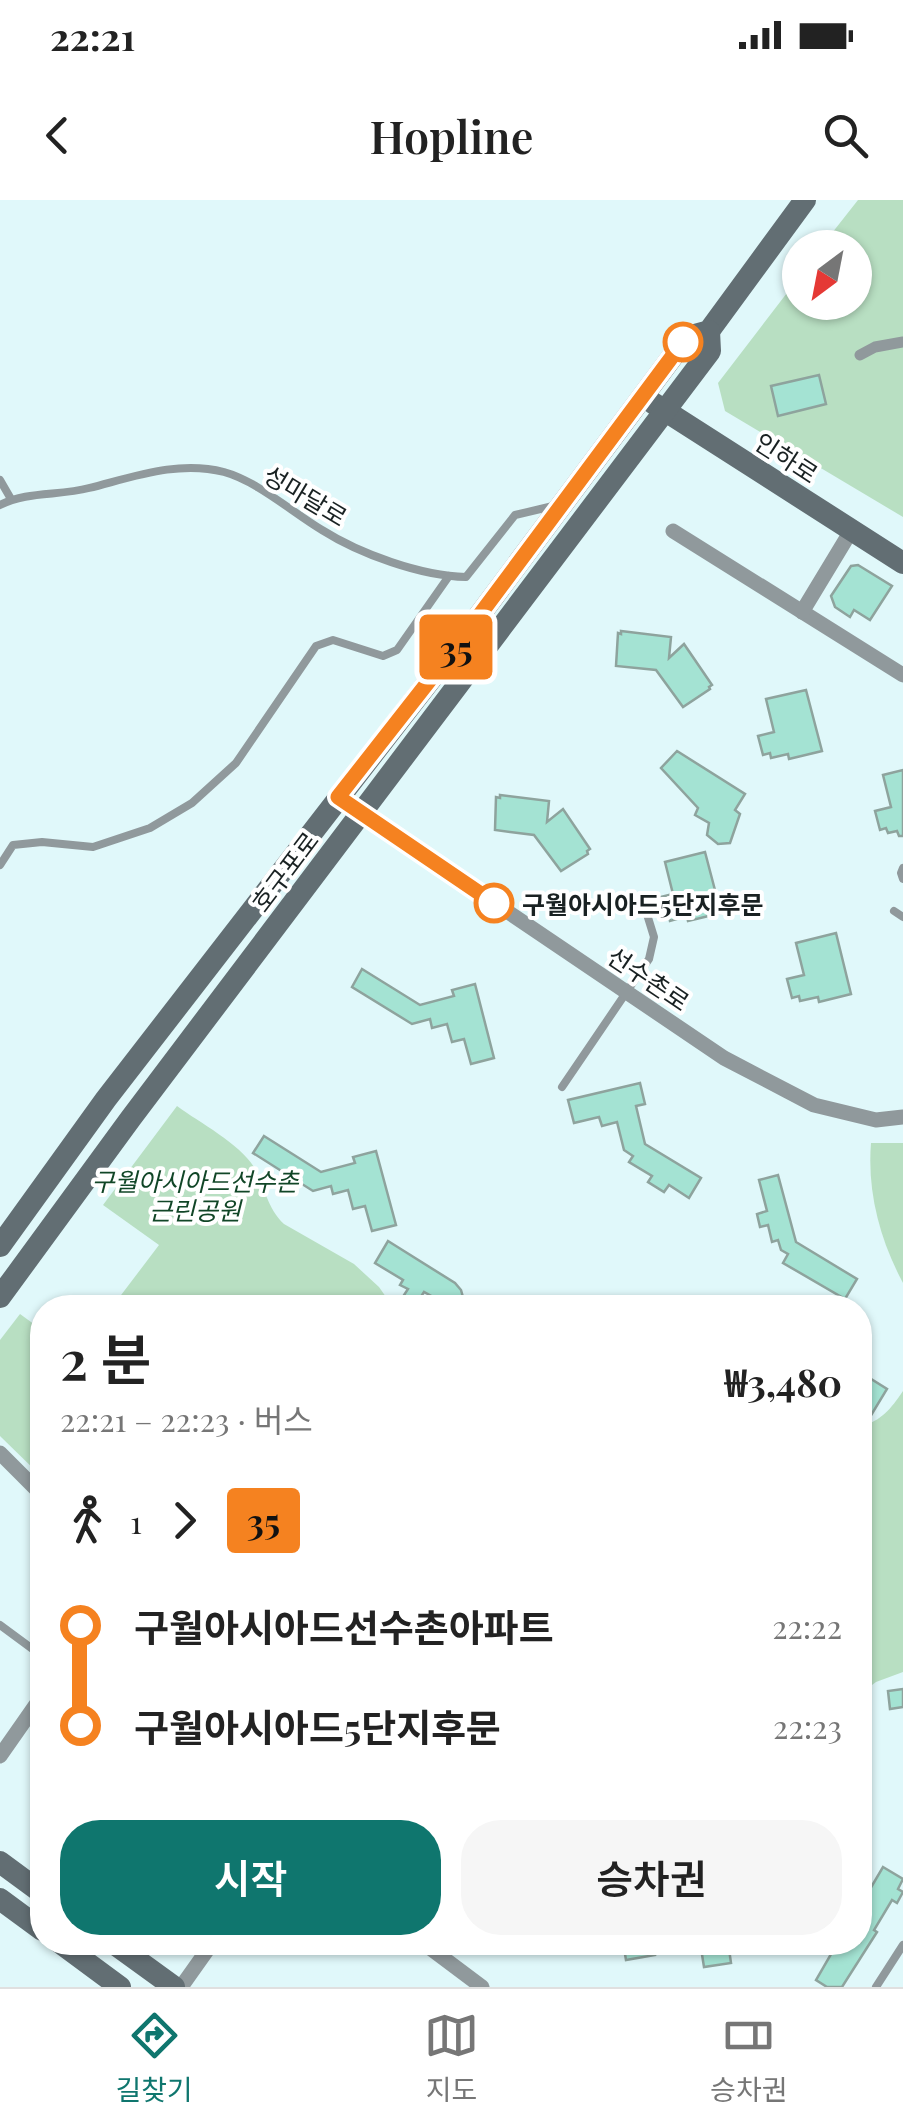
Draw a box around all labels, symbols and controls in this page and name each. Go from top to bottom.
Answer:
text: 22:21 [50,10,135,61]
text: Hopline [370,105,533,165]
icon: back [30,108,85,163]
icon: search [818,108,873,163]
north arrow [782,230,872,320]
map controls [782,230,872,320]
unlabelled marker [664,323,702,361]
street label: 인하로 [749,424,825,490]
street label: 성마달로 [258,457,354,533]
line badge: 35 [411,614,501,680]
text: 35 [439,624,473,671]
street label: 호구포로 [243,824,325,918]
marker: 구월아시아드5단지후문 [475,884,513,922]
place label: 구월아시아드5단지후문 [522,887,763,920]
street label: 선수촌로 [602,939,696,1017]
park label: 구월아시아드선수촌 근린공원 [91,1164,300,1226]
text: 2 분 [60,1320,151,1394]
text: ₩3,480 [725,1356,842,1407]
text: 22:21 – 22:23 · 버스 [60,1397,313,1440]
icon: walk [60,1493,115,1548]
icon: forward [157,1493,212,1548]
text: 35 [247,1497,280,1544]
text: 1 [130,1499,142,1542]
text: 구월아시아드선수촌아파트 [134,1601,554,1652]
text: 22:22 [772,1604,842,1647]
text: 구월아시아드5단지후문 [134,1701,501,1752]
text: 22:23 [773,1704,842,1747]
button: 시작 [60,1820,441,1935]
button: 승차권 [461,1820,842,1935]
tab: 길찾기 [116,2008,193,2108]
tab: 지도 [424,2008,479,2108]
tab: 승차권 [710,2008,787,2108]

